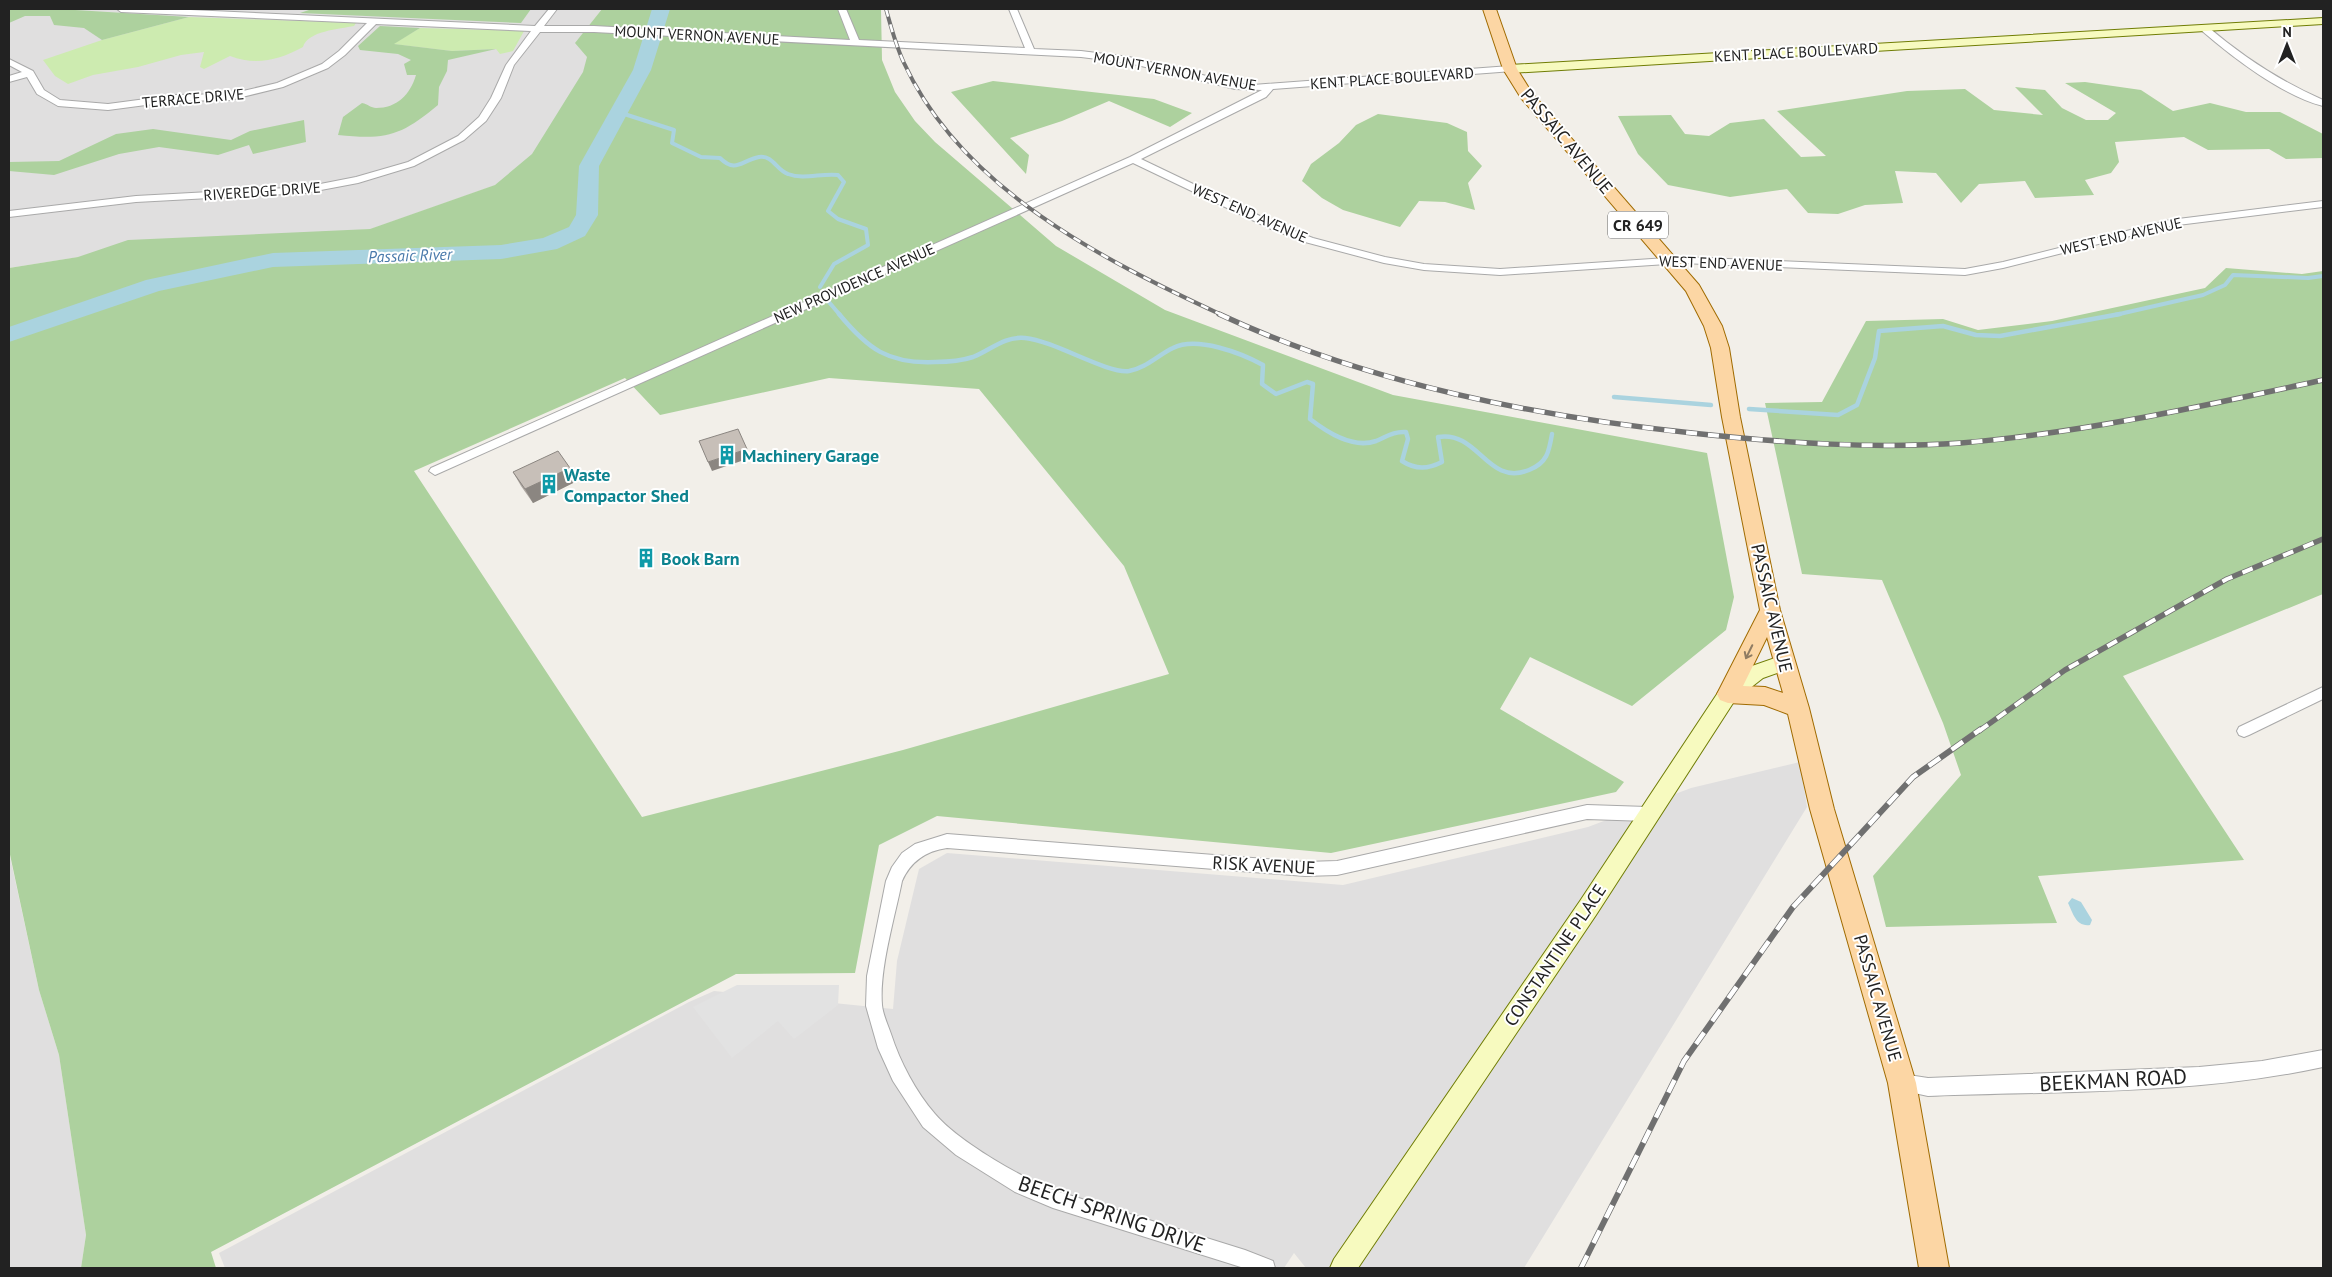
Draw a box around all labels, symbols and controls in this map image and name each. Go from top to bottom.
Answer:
north arrow [2262,20,2312,70]
street label: MOUNT VERNON AVENUE [614,21,780,49]
text: N [2282,23,2292,41]
street label: KENT PLACE BOULEVARD [1714,38,1878,66]
street label: MOUNT VERNON AVENUE [1092,47,1258,95]
street label: KENT PLACE BOULEVARD [1309,63,1475,93]
street label: PASSAIC AVENUE [1516,83,1618,199]
street label: TERRACE DRIVE [141,84,245,112]
street label: RIVEREDGE DRIVE [203,177,321,205]
street label: WEST END AVENUE [1189,179,1311,247]
road number: CR 649 [1608,212,1668,238]
street label: WEST END AVENUE [2058,213,2184,259]
street label: NEW PROVIDENCE AVENUE [771,239,937,327]
water label: Passaic River [368,243,454,266]
street label: WEST END AVENUE [1659,251,1783,275]
building icon: Machinery Garage [716,444,738,466]
place label: Machinery Garage [742,444,879,467]
place label: Waste Compactor Shed [564,463,689,507]
building icon: Waste Compactor Shed [538,473,560,495]
street label: PASSAIC AVENUE [1746,541,1798,675]
building icon: Book Barn [635,547,657,569]
place label: Book Barn [661,547,740,570]
one-way arrow [1744,644,1753,659]
street label: RISK AVENUE [1212,851,1316,879]
street label: CONSTANTINE PLACE [1499,880,1611,1030]
street label: PASSAIC AVENUE [1849,932,1907,1064]
street label: BEEKMAN ROAD [2039,1063,2187,1097]
street label: BEECH SPRING DRIVE [1015,1169,1209,1259]

